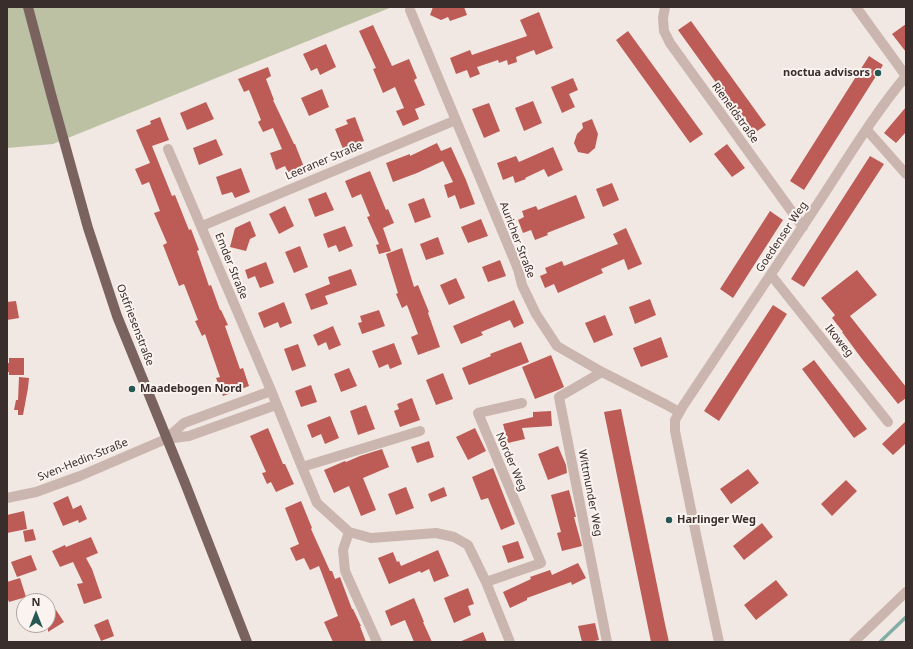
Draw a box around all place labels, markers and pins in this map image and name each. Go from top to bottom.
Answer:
place label: noctua advisors [783,66,870,80]
marker: noctua advisors [873,68,883,78]
place label: Maadebogen Nord [140,382,242,396]
marker: Maadebogen Nord [127,384,137,394]
place label: Harlinger Weg [677,513,756,527]
marker: Harlinger Weg [664,515,674,525]

